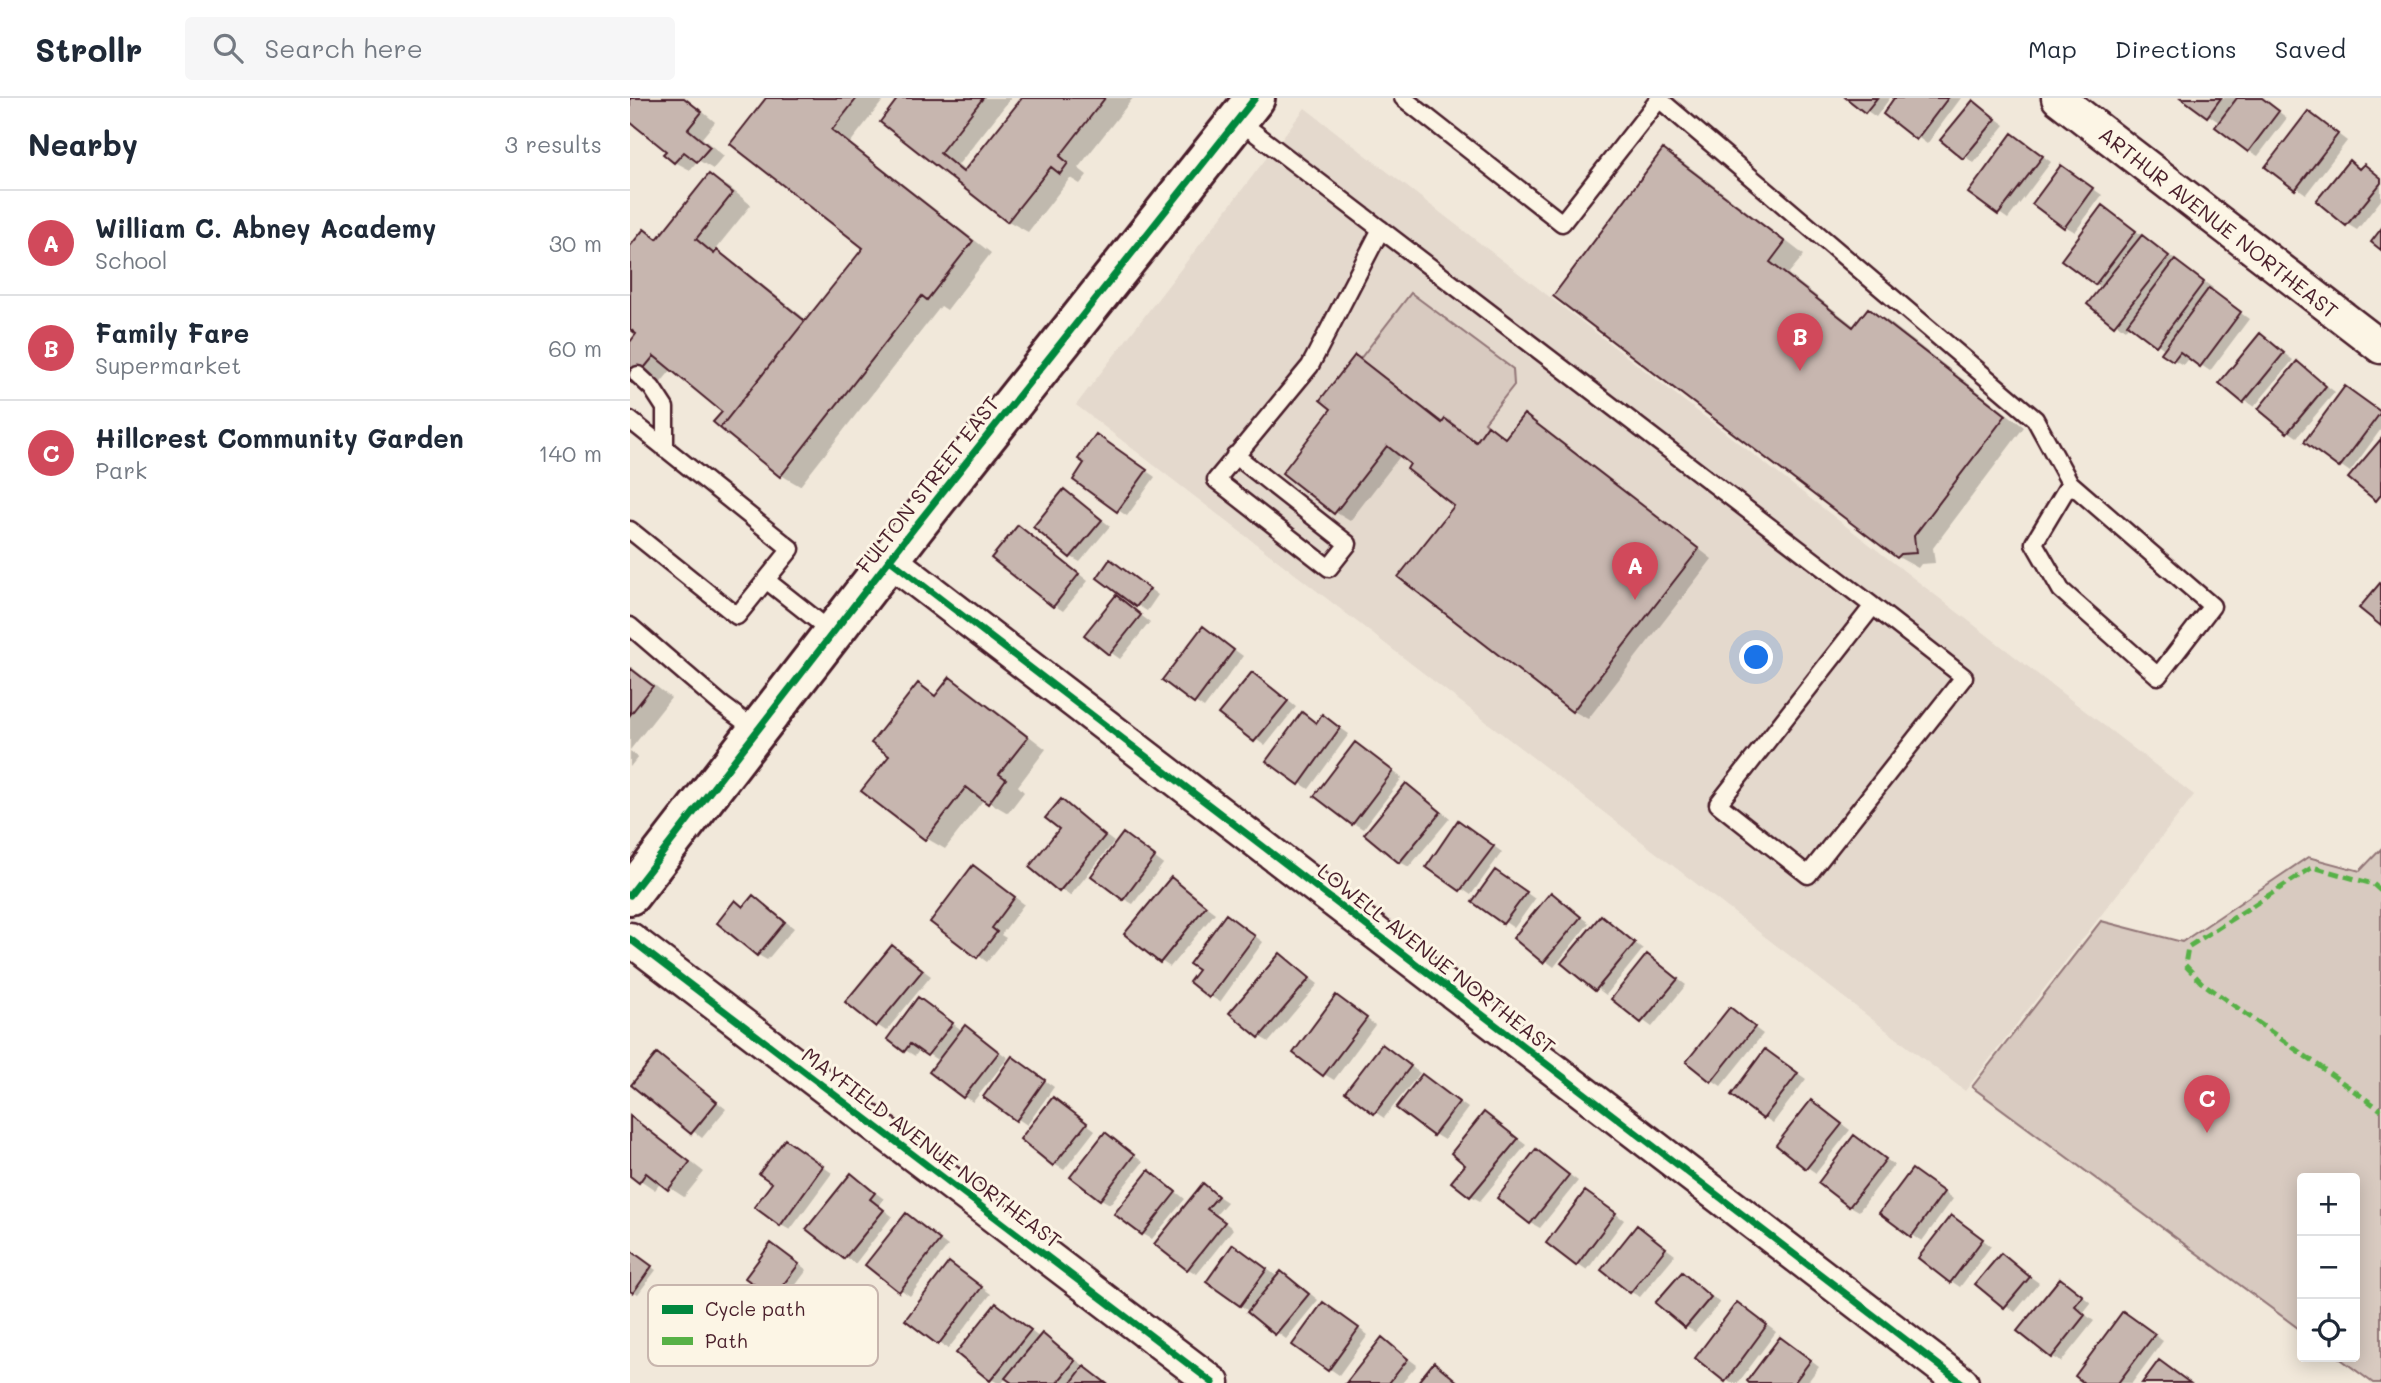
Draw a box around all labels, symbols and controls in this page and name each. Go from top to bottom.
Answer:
search box [185,17,675,80]
text: Strollr [35,27,143,70]
icon: search [209,29,247,67]
text: Search here [265,31,423,65]
text: Map [2028,33,2077,64]
text: Directions [2115,33,2237,64]
text: Saved [2275,33,2346,64]
street label: ARTHUR AVENUE NORTHEAST [2094,120,2344,324]
text: Nearby [28,124,138,164]
text: 3 results [505,129,602,159]
text: William C. Abney Academy [95,211,436,245]
text: A [43,228,59,258]
text: 30 m [549,228,602,258]
text: School [95,245,168,275]
pin: B [1777,313,1823,371]
text: Family Fare [95,316,249,350]
text: B [43,333,59,363]
text: 60 m [548,333,602,363]
text: Supermarket [95,350,241,380]
street label: FULTON STREET EAST [850,390,1004,578]
text: Hillcrest Community Garden [95,421,464,455]
text: C [42,438,60,468]
text: 140 m [538,438,602,468]
text: Park [95,455,147,485]
pin: A [1612,542,1658,600]
your location [1739,640,1773,674]
street label: LOWELL AVENUE NORTHEAST [1313,857,1561,1059]
street label: MAYFIELD AVENUE NORTHEAST [797,1041,1067,1253]
pin: C [2184,1075,2230,1133]
map controls [2297,1173,2360,1362]
button: + [2297,1173,2360,1236]
button: − [2297,1236,2360,1299]
legend [648,1285,878,1366]
text: Cycle path [705,1296,805,1321]
button: locate [2297,1299,2360,1362]
text: Path [705,1328,748,1353]

